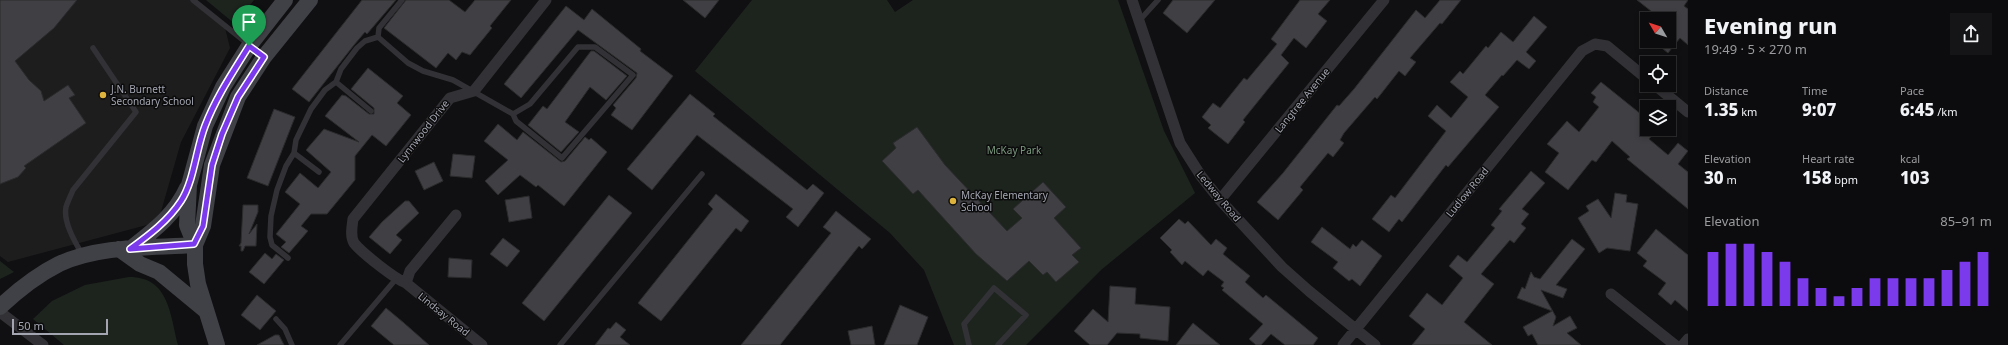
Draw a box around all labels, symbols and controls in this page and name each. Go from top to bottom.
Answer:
pin [232,5,266,46]
text: Evening run [1704,10,1837,40]
icon: arrive [238,11,260,33]
north arrow [1640,12,1676,48]
map controls [1640,12,1676,136]
button: share [1950,13,1992,55]
text: 19:49 · 5 × 270 m [1704,40,1807,58]
button: locate [1640,56,1676,92]
street label: Langtree Avenue [1271,64,1333,135]
place label: J.N. Burnett Secondary School [110,82,194,108]
text: Distance [1704,83,1749,98]
text: Time [1802,83,1827,98]
text: Pace [1900,83,1924,98]
marker: J.N. Burnett Secondary School [98,90,108,100]
street label: Lynnwood Drive [394,96,452,165]
text: 1.35 [1704,98,1738,121]
text: 9:07 [1802,98,1836,121]
text: 6:45 [1900,98,1934,121]
button: layers [1640,100,1676,136]
text: km [1738,104,1757,119]
text: /km [1934,104,1957,119]
park label: McKay Park [987,143,1042,157]
text: Elevation [1704,151,1751,166]
text: Heart rate [1802,151,1855,166]
text: kcal [1900,151,1920,166]
street label: Ludlow Road [1443,164,1491,220]
text: 30 [1704,166,1724,189]
text: 158 [1802,166,1831,189]
text: 103 [1900,166,1929,189]
street label: Ledway Road [1194,168,1244,224]
text: m [1724,172,1737,187]
text: bpm [1831,172,1858,187]
place label: McKay Elementary School [961,188,1049,214]
marker: McKay Elementary School [948,196,958,206]
text: Elevation [1704,212,1760,230]
text: 85–91 m [1940,212,1992,230]
street label: Lindsay Road [415,289,473,339]
scale bar [12,317,108,336]
text: 50 m [18,318,44,333]

